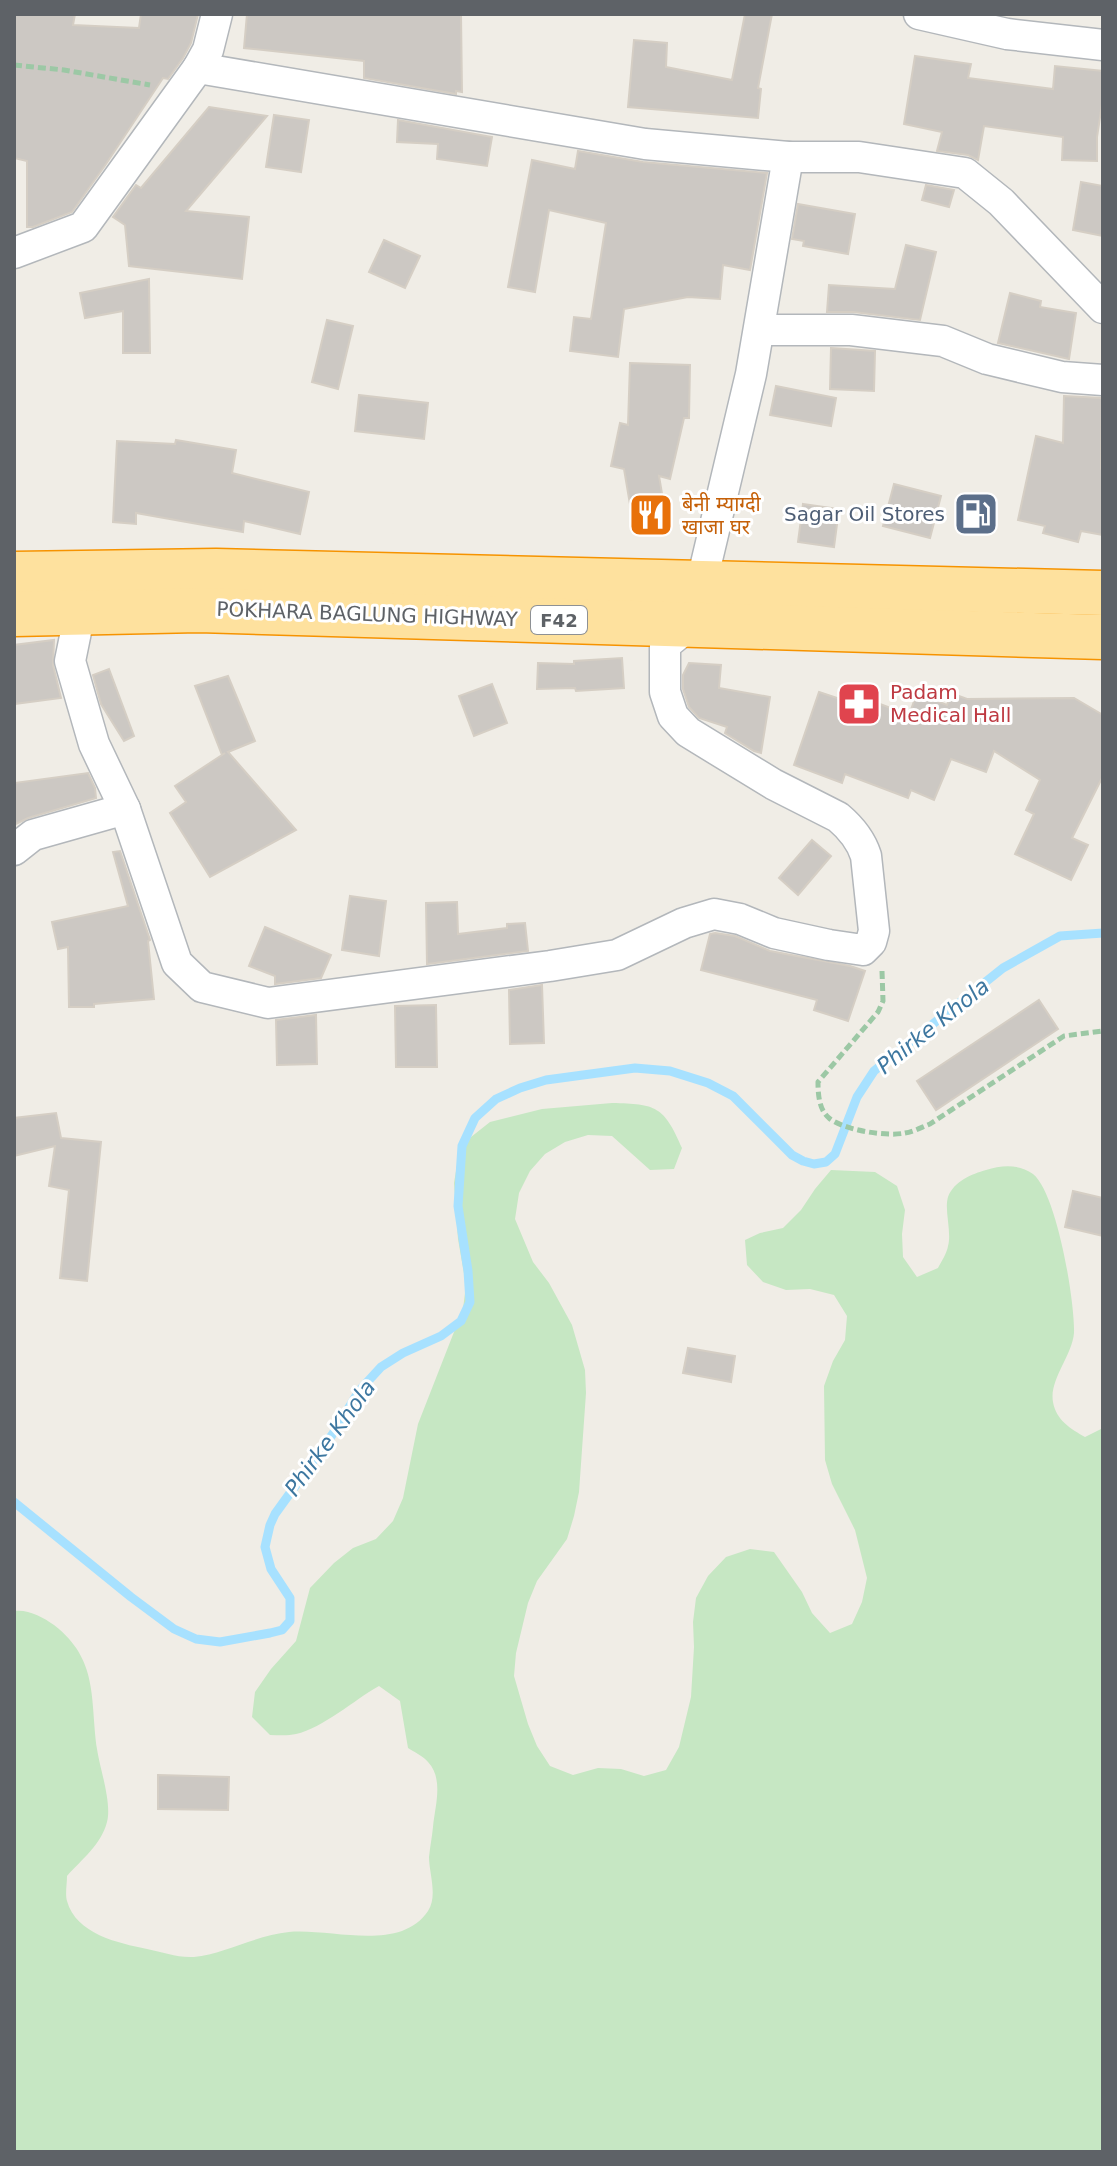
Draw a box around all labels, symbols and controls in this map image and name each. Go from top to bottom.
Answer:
fuel station icon: Sagar Oil Stores [952,490,1000,538]
restaurant icon: बेनी म्याग्दी खाजा घर [627,491,675,539]
place label: बेनी म्याग्दी खाजा घर [682,492,762,539]
place label: Sagar Oil Stores [784,502,945,526]
street label: POKHARA BAGLUNG HIGHWAY [216,597,519,631]
road number: F42 [531,606,587,634]
pharmacy icon: Padam Medical Hall [835,680,883,728]
place label: Padam Medical Hall [890,680,1011,727]
water label: Phirke Khola [872,973,994,1079]
water label: Phirke Khola [280,1375,380,1501]

